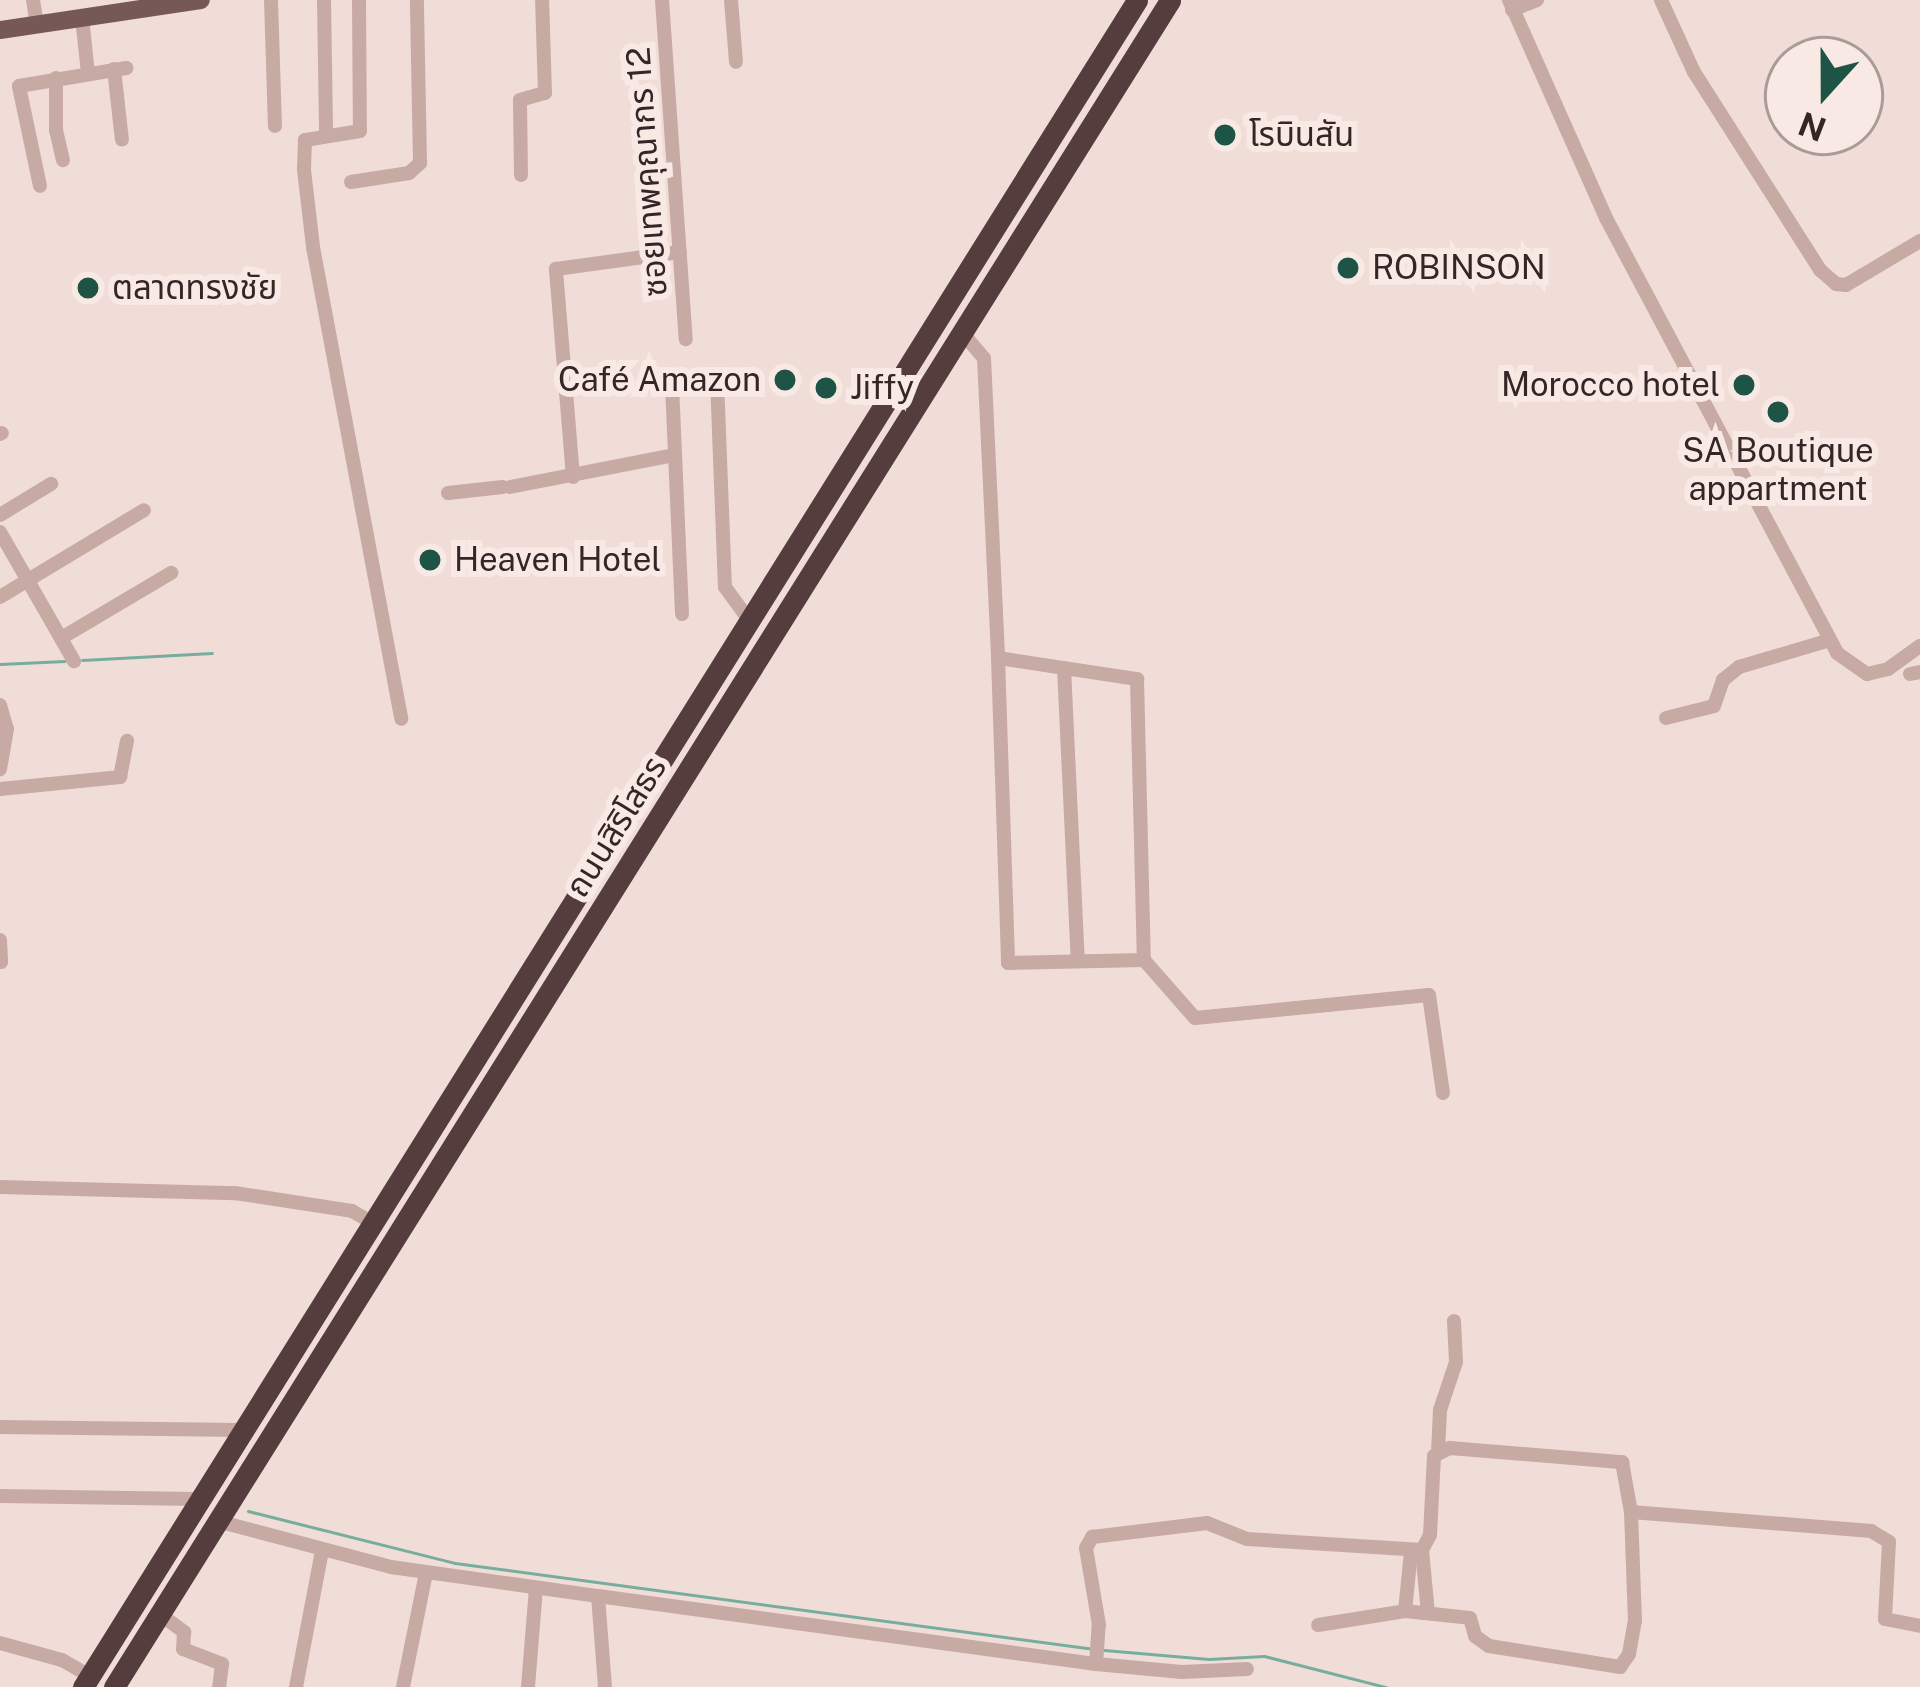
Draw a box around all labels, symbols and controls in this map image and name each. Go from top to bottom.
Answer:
north arrow [1764,36,1884,156]
street label: ซอยเทพคุณากร 12 [619,46,675,298]
text: N [1793,104,1831,149]
place label: โรบินสัน [1249,115,1354,155]
marker: โรบินสัน [1212,122,1238,148]
place label: ROBINSON [1372,248,1546,288]
marker: ROBINSON [1335,255,1361,281]
place label: ตลาดทรงชัย [112,268,277,308]
marker: ตลาดทรงชัย [75,275,101,301]
place label: Café Amazon [558,360,761,400]
place label: Morocco hotel [1501,365,1720,405]
marker: Café Amazon [772,367,798,393]
place label: Jiffy [850,368,914,408]
marker: Morocco hotel [1731,372,1757,398]
marker: Jiffy [813,375,839,401]
marker: SA Boutique appartment [1765,399,1791,425]
place label: SA Boutique appartment [1682,431,1874,509]
place label: Heaven Hotel [454,540,661,580]
marker: Heaven Hotel [417,547,443,573]
street label: ถนนสิริโสธร [557,749,675,905]

